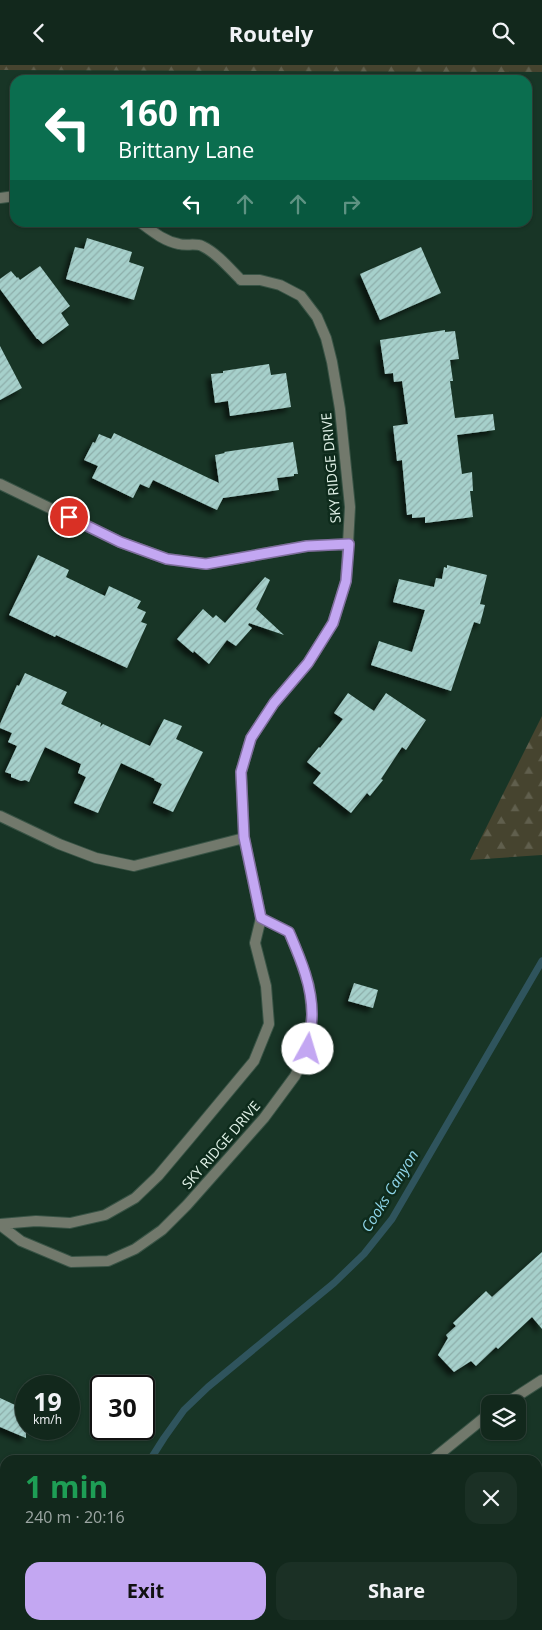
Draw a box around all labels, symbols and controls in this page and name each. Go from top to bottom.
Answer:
text: Routely [229,18,313,48]
icon: back [25,19,53,47]
icon: search [489,19,517,47]
text: 160 m [118,89,222,136]
icon: left [35,95,100,160]
text: Brittany Lane [118,134,254,164]
icon: left [178,190,206,218]
icon: ahead [231,190,259,218]
icon: ahead [284,190,312,218]
icon: right [337,190,365,218]
street label: SKY RIDGE DRIVE [316,412,345,524]
pin [48,496,90,538]
icon: arrive [55,503,83,531]
position arrow [281,1022,333,1074]
street label: SKY RIDGE DRIVE [177,1097,264,1193]
water label: Cooks Canyon [356,1146,422,1235]
speed limit sign: 30 [90,1375,155,1440]
text: 19 [33,1384,62,1418]
map controls [481,1395,526,1440]
button: layers [481,1395,526,1440]
text: km/h [33,1411,62,1428]
text: 1 min [25,1466,108,1507]
button: close [465,1472,517,1524]
text: 240 m · 20:16 [25,1506,125,1528]
button: Exit [25,1562,266,1620]
button: Share [276,1562,517,1620]

